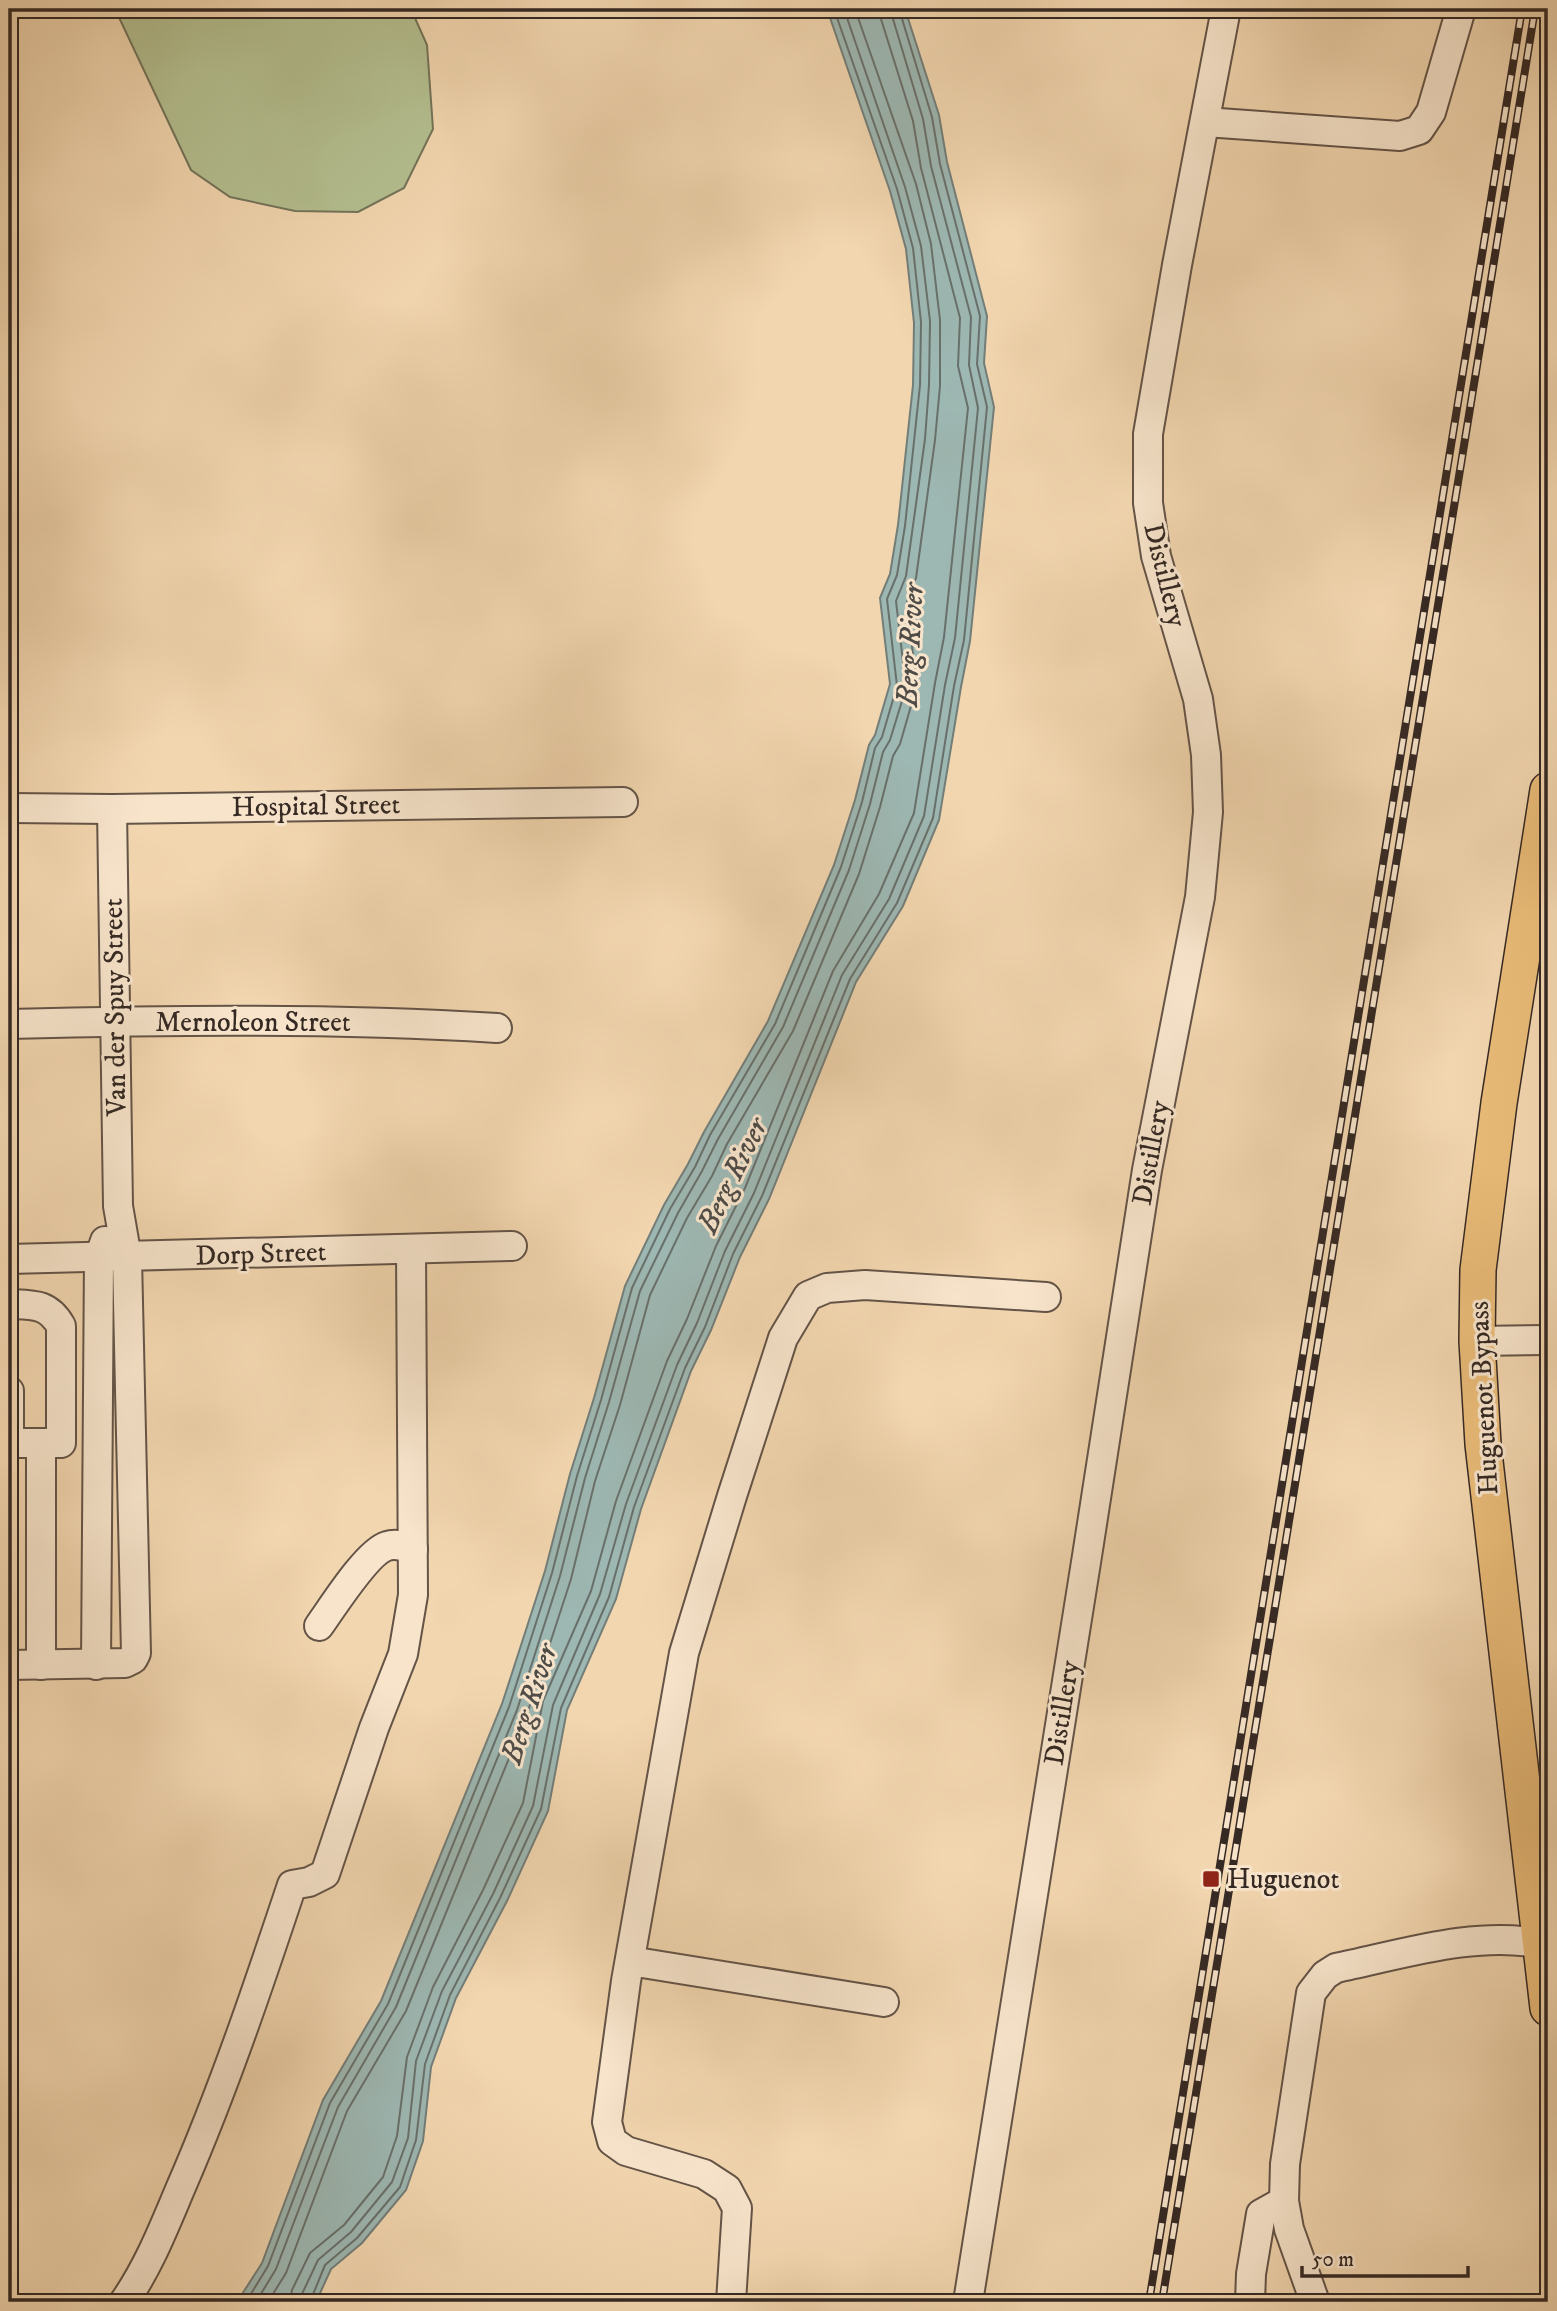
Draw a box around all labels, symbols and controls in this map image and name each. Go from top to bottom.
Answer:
street label: Distillery [1135,520,1195,631]
water label: Berg River [889,580,933,708]
street label: Hospital Street [231,787,401,825]
street label: Van der Spuy Street [96,898,134,1117]
street label: Mernoleon Street [155,1005,351,1040]
street label: Distillery [1125,1097,1178,1208]
water label: Berg River [689,1111,778,1240]
street label: Dorp Street [195,1234,327,1274]
street label: Huguenot Bypass [1461,1300,1507,1496]
water label: Berg River [493,1638,567,1769]
street label: Distillery [1036,1657,1088,1768]
place label: Huguenot [1227,1862,1339,1897]
marker: Huguenot [1201,1869,1221,1889]
scale bar [1302,2234,1468,2278]
text: 50 m [1312,2247,1354,2273]

